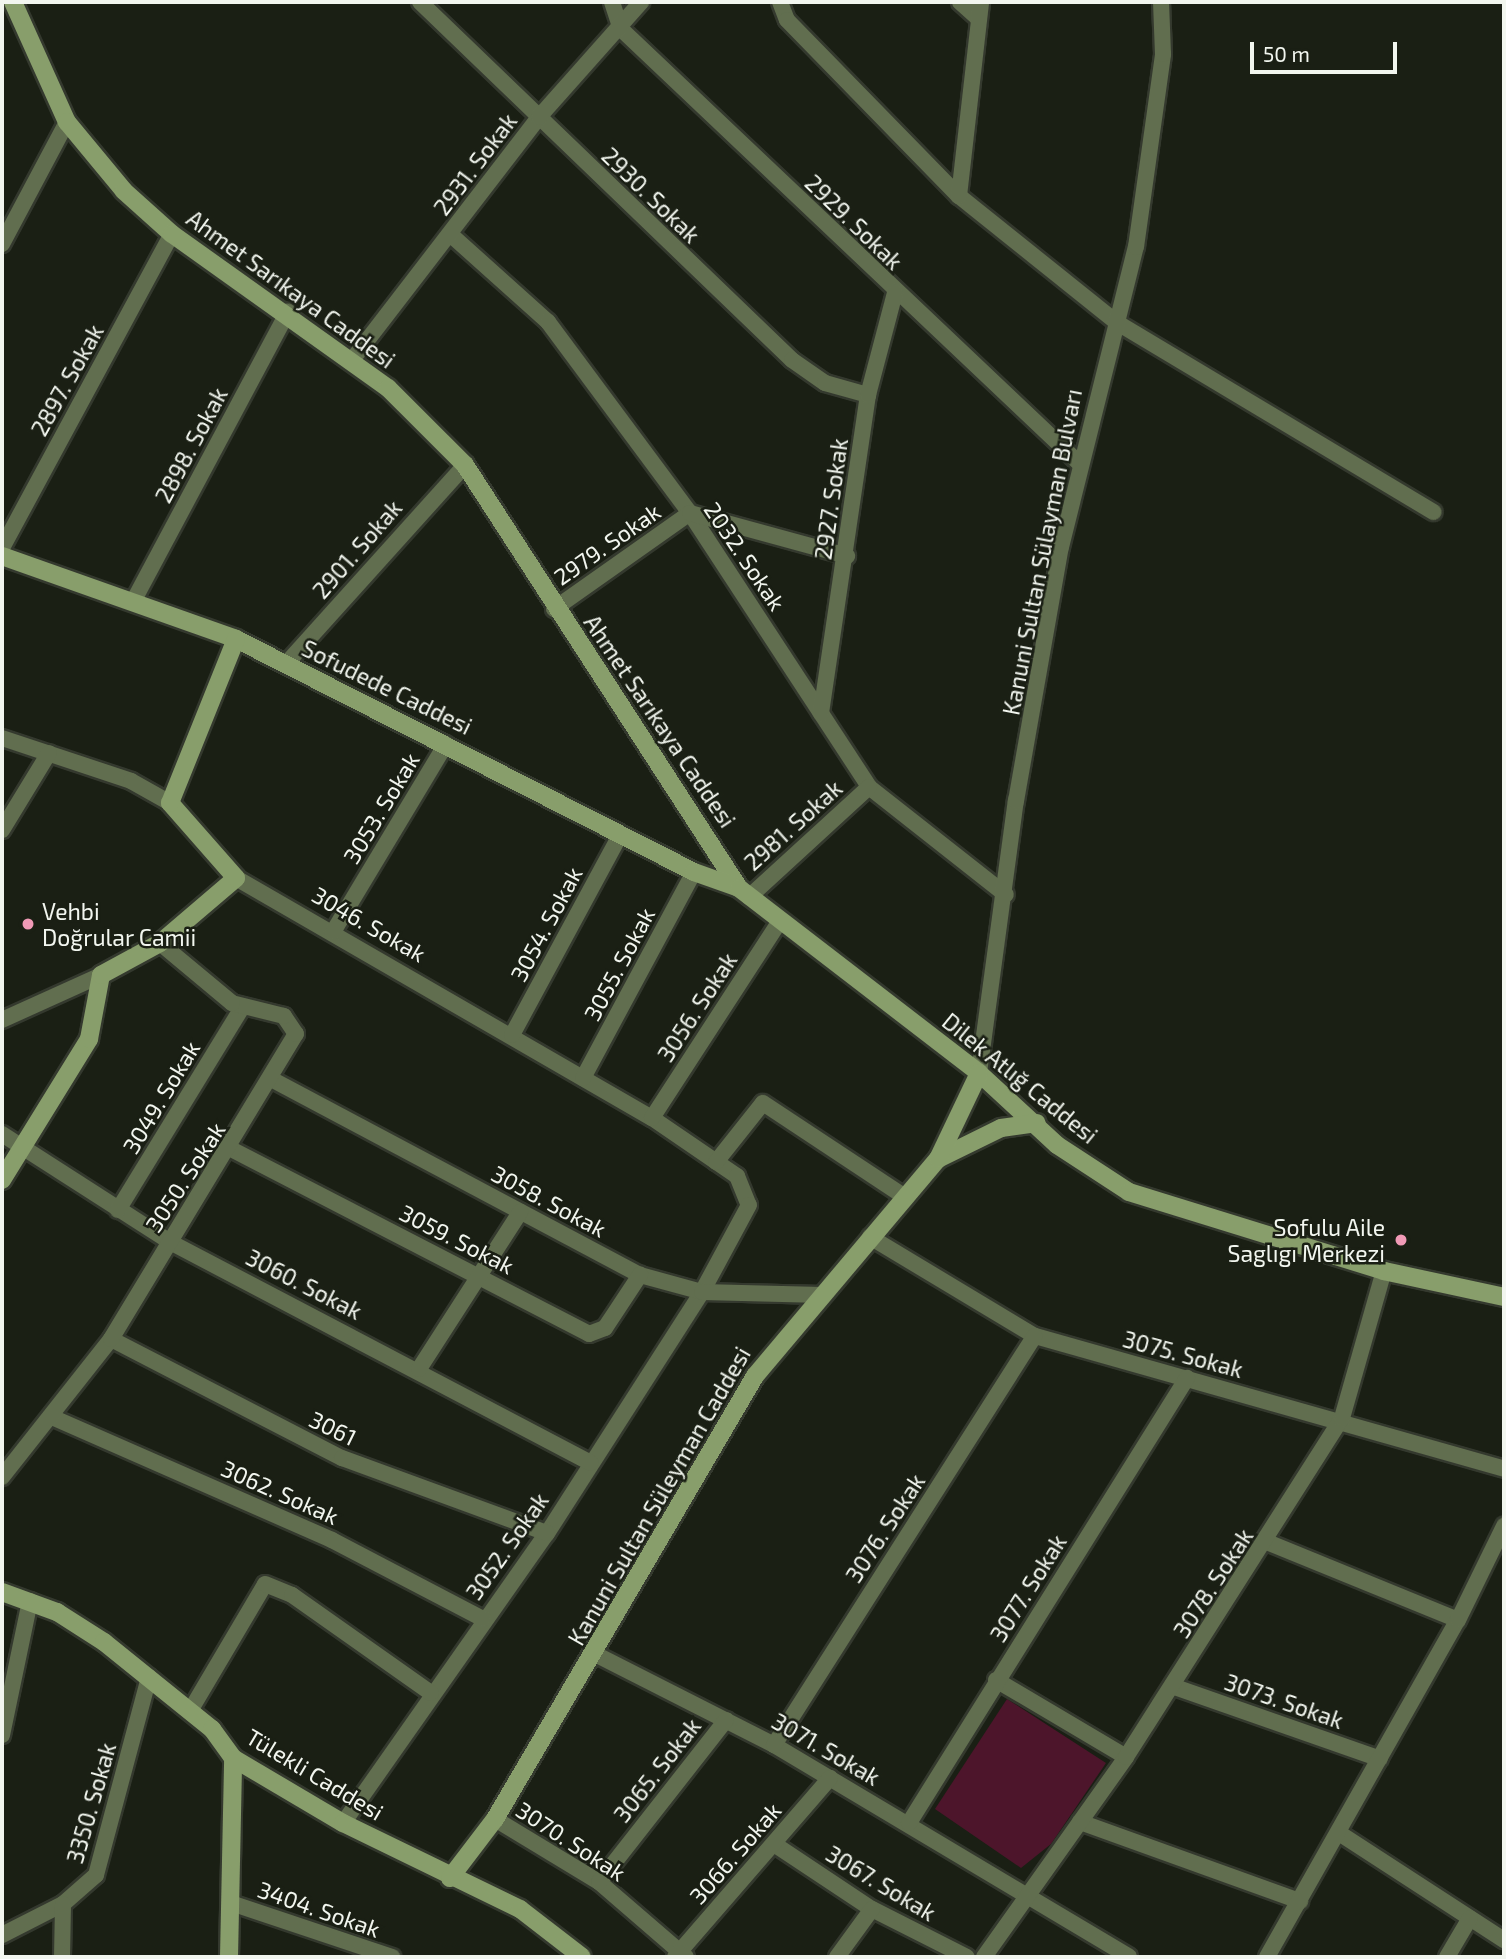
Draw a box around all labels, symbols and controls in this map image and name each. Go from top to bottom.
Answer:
scale bar [1254,28,1401,72]
text: 50 m [1263,41,1310,66]
street label: 2931. Sokak [428,108,522,220]
street label: 2930. Sokak [596,142,706,248]
street label: 2929. Sokak [800,169,908,275]
street label: Ahmet Sarıkaya Caddesi [182,204,400,374]
street label: 2897. Sokak [25,319,109,441]
street label: 2898. Sokak [149,383,233,507]
street label: Kanuni Sultan Sülayman Bulvarı [997,387,1087,717]
street label: 2927. Sokak [809,437,853,561]
street label: 2901. Sokak [307,494,407,604]
street label: 2979. Sokak [549,497,665,591]
street label: 2032. Sokak [699,497,791,615]
street label: Ahmet Sarıkaya Caddesi [579,609,741,833]
street label: Sofudede Caddesi [297,634,477,740]
street label: 3053. Sokak [337,748,425,868]
street label: 2981. Sokak [739,774,847,876]
street label: 3054. Sokak [504,862,588,986]
street label: 3046. Sokak [307,880,431,968]
place label: Vehbi Doğrular Camii [42,897,197,951]
street label: 3055. Sokak [578,903,660,1025]
marker: Vehbi Doğrular Camii [20,916,36,932]
street label: 3056. Sokak [652,947,742,1067]
street label: Dilek Atlığ Caddesi [937,1007,1103,1149]
street label: 3049. Sokak [117,1036,205,1158]
street label: 3050. Sokak [139,1117,231,1237]
street label: 3058. Sokak [487,1159,611,1243]
street label: 3059. Sokak [395,1198,519,1280]
place label: Sofulu Aile Saglıgı Merkezi [1227,1213,1385,1267]
marker: Sofulu Aile Saglıgı Merkezi [1391,1230,1411,1250]
street label: 3060. Sokak [242,1243,366,1325]
street label: 3075. Sokak [1120,1325,1246,1383]
street label: Kanuni Sultan Süleyman Caddesi [562,1342,756,1650]
street label: 3061 [305,1405,361,1451]
street label: 3062. Sokak [217,1454,343,1530]
street label: 3076. Sokak [840,1468,930,1588]
street label: 3052. Sokak [460,1487,554,1605]
street label: 3078. Sokak [1167,1523,1259,1643]
street label: 3077. Sokak [984,1529,1072,1647]
street label: 3073. Sokak [1221,1668,1347,1734]
street label: 3071. Sokak [767,1707,885,1791]
street label: 3065. Sokak [608,1712,706,1828]
street label: Tülekli Caddesi [242,1722,388,1826]
street label: 3350. Sokak [61,1740,121,1866]
street label: 3070. Sokak [511,1795,631,1887]
street label: 3066. Sokak [683,1797,787,1909]
street label: 3067. Sokak [821,1840,941,1926]
street label: 3404. Sokak [254,1875,384,1943]

